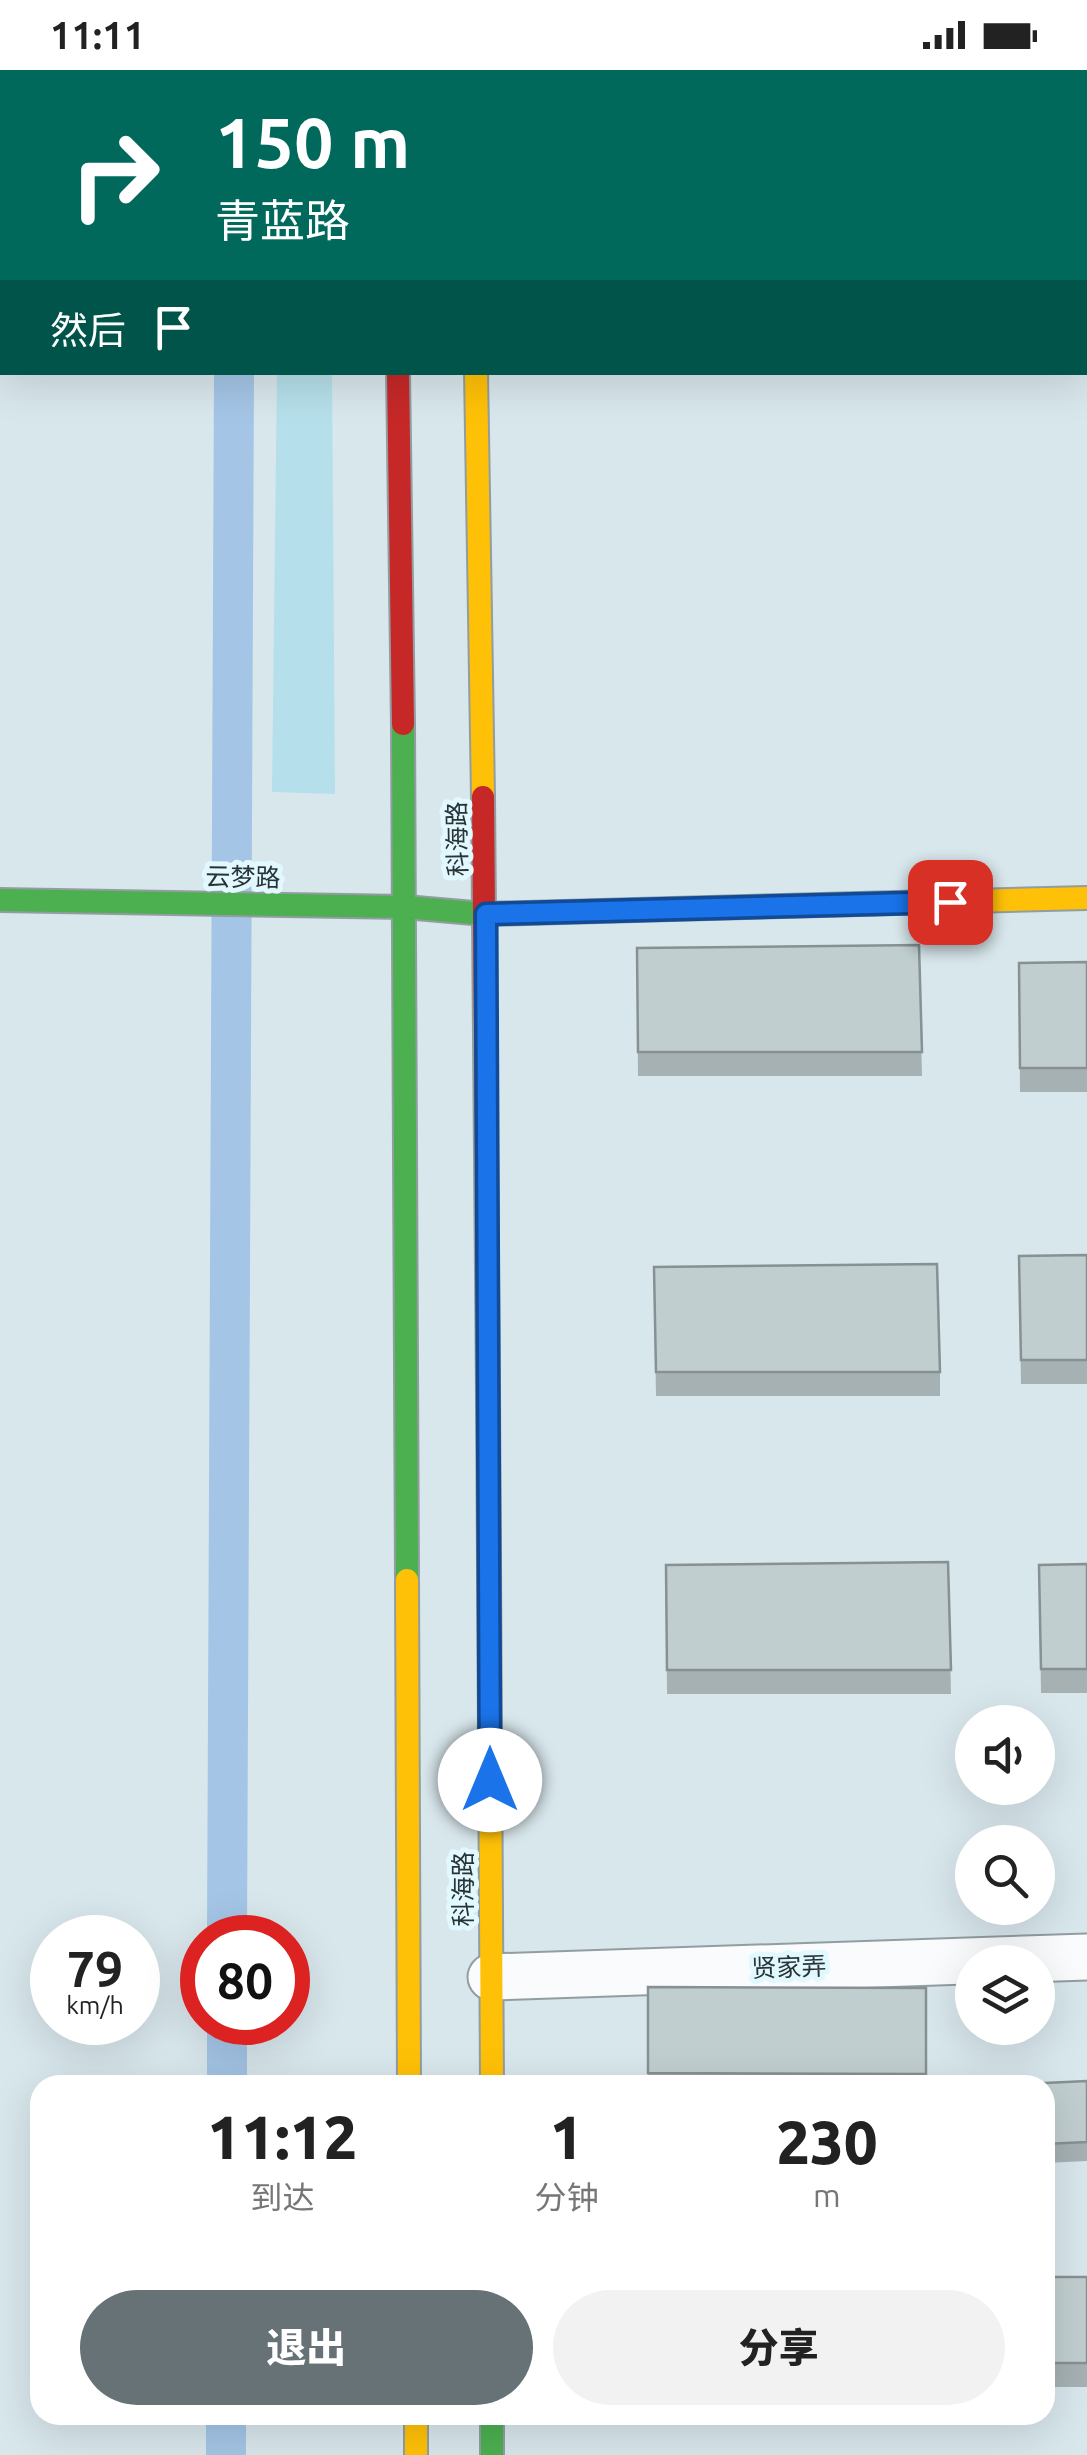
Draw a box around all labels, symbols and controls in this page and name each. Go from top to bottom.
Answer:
text: 11:11 [50,14,145,56]
text: 150 m [215,103,410,181]
icon: right [50,110,180,240]
text: 青蓝路 [215,195,350,246]
icon: arrive [146,300,201,355]
text: 然后 [50,309,126,351]
street label: 科海路 [442,801,472,877]
pin [908,860,993,945]
street label: 云梦路 [205,862,281,892]
icon: arrive [923,875,978,930]
map controls [955,1705,1055,2045]
button: sound [955,1705,1055,1805]
position arrow [438,1728,542,1832]
button: search [955,1825,1055,1925]
street label: 科海路 [449,1851,477,1927]
speed limit sign: 80 [180,1915,310,2045]
text: 79 [67,1940,123,1996]
button: layers [955,1945,1055,2045]
street label: 贤家弄 [751,1952,827,1982]
text: km/h [66,1991,124,2019]
text: 11:12 [207,2103,357,2170]
text: 1 [550,2103,584,2170]
text: 230 [776,2108,878,2175]
text: m [813,2177,841,2213]
text: 到达 [250,2179,314,2215]
text: 分钟 [535,2179,599,2215]
button: 退出 [80,2290,533,2405]
button: 分享 [553,2290,1005,2405]

